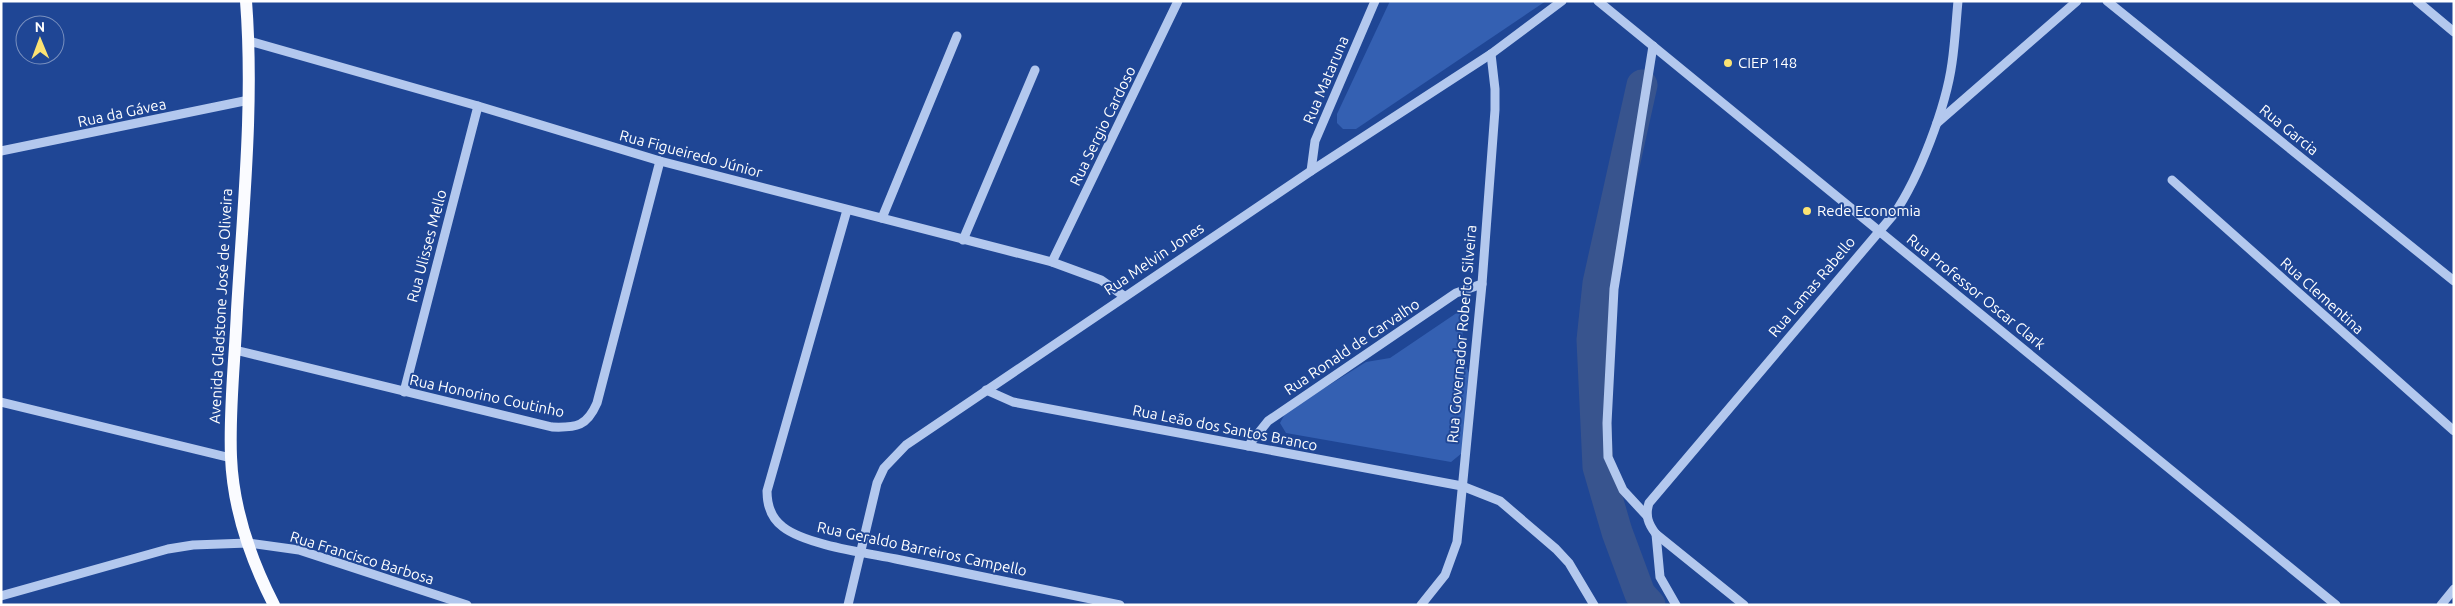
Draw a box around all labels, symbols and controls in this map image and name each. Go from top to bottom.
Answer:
north arrow [15,15,65,65]
text: N [34,19,45,35]
street label: Rua Mataruna [1299,33,1352,126]
place label: CIEP 148 [1738,54,1797,71]
marker: CIEP 148 [1722,57,1734,69]
street label: Rua Sergio Cardoso [1066,63,1139,188]
street label: Rua da Gávea [76,95,168,130]
street label: Rua Garcia [2256,101,2322,158]
street label: Rua Figueiredo Júnior [618,126,765,181]
street label: Avenida Gladstone José de Oliveira [206,188,235,424]
street label: Rua Ulisses Mello [403,188,450,304]
place label: Rede Economia [1817,202,1921,219]
marker: Rede Economia [1801,205,1813,217]
street label: Rua Melvin Jones [1101,219,1207,298]
street label: Rua Governador Roberto Silveira [1443,224,1480,444]
street label: Rua Professor Oscar Clark [1904,230,2049,353]
street label: Rua Lamas Rabello [1765,233,1859,340]
street label: Rua Clementina [2277,254,2367,337]
street label: Rua Ronald de Carvalho [1281,295,1422,398]
street label: Rua Honorino Coutinho [408,371,566,420]
street label: Rua Leão dos Santos Branco [1131,401,1319,454]
street label: Rua Geraldo Barreiros Campello [816,518,1029,579]
street label: Rua Francisco Barbosa [288,528,436,588]

